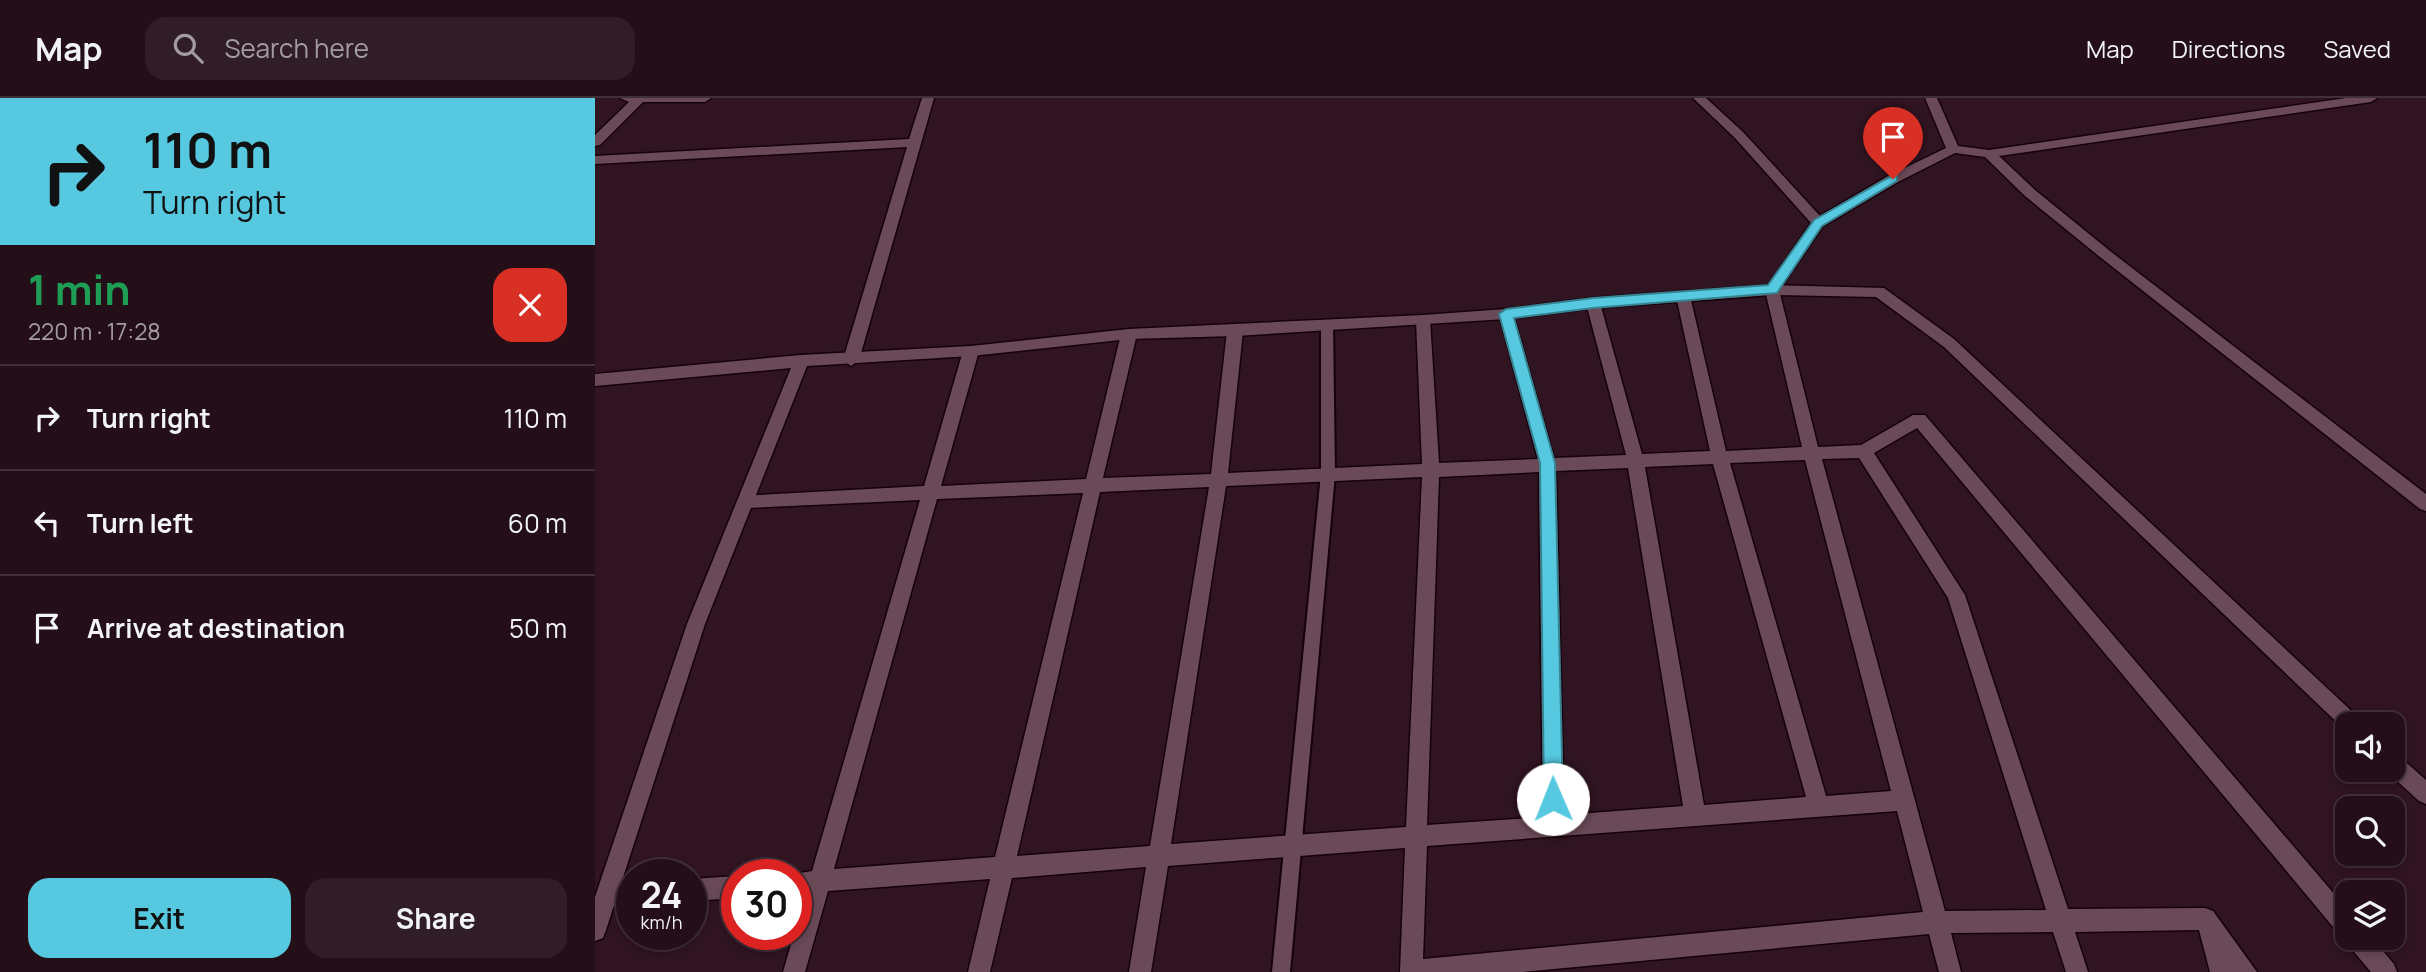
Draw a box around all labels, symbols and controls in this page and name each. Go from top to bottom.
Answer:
search box [145,17,635,80]
text: Map [35,26,103,71]
icon: search [169,29,207,67]
text: Search here [225,30,369,66]
text: Map [2086,32,2134,65]
text: Directions [2172,32,2285,65]
text: Saved [2323,32,2391,65]
pin [1863,107,1923,179]
text: 110 m [143,116,272,183]
icon: arrive [1874,118,1912,156]
icon: right [28,126,119,217]
text: Turn right [143,180,286,224]
text: 1 min [28,260,131,318]
button: close [493,268,567,342]
text: 220 m · 17:28 [28,315,161,347]
icon: right [28,399,66,437]
text: Turn right [87,400,211,436]
text: 110 m [504,400,567,436]
icon: left [28,504,66,542]
text: Turn left [87,505,194,541]
text: 60 m [508,505,567,541]
icon: arrive [28,609,66,647]
text: Arrive at destination [87,610,345,646]
text: 50 m [509,610,567,646]
map controls [2335,712,2405,950]
button: sound [2335,712,2405,782]
position arrow [1516,762,1590,836]
button: search [2335,796,2405,866]
speed limit sign: 30 [721,859,812,950]
text: 24 [641,871,682,919]
button: Exit [28,878,291,958]
button: Share [305,878,567,958]
button: layers [2335,880,2405,950]
text: km/h [641,910,682,934]

